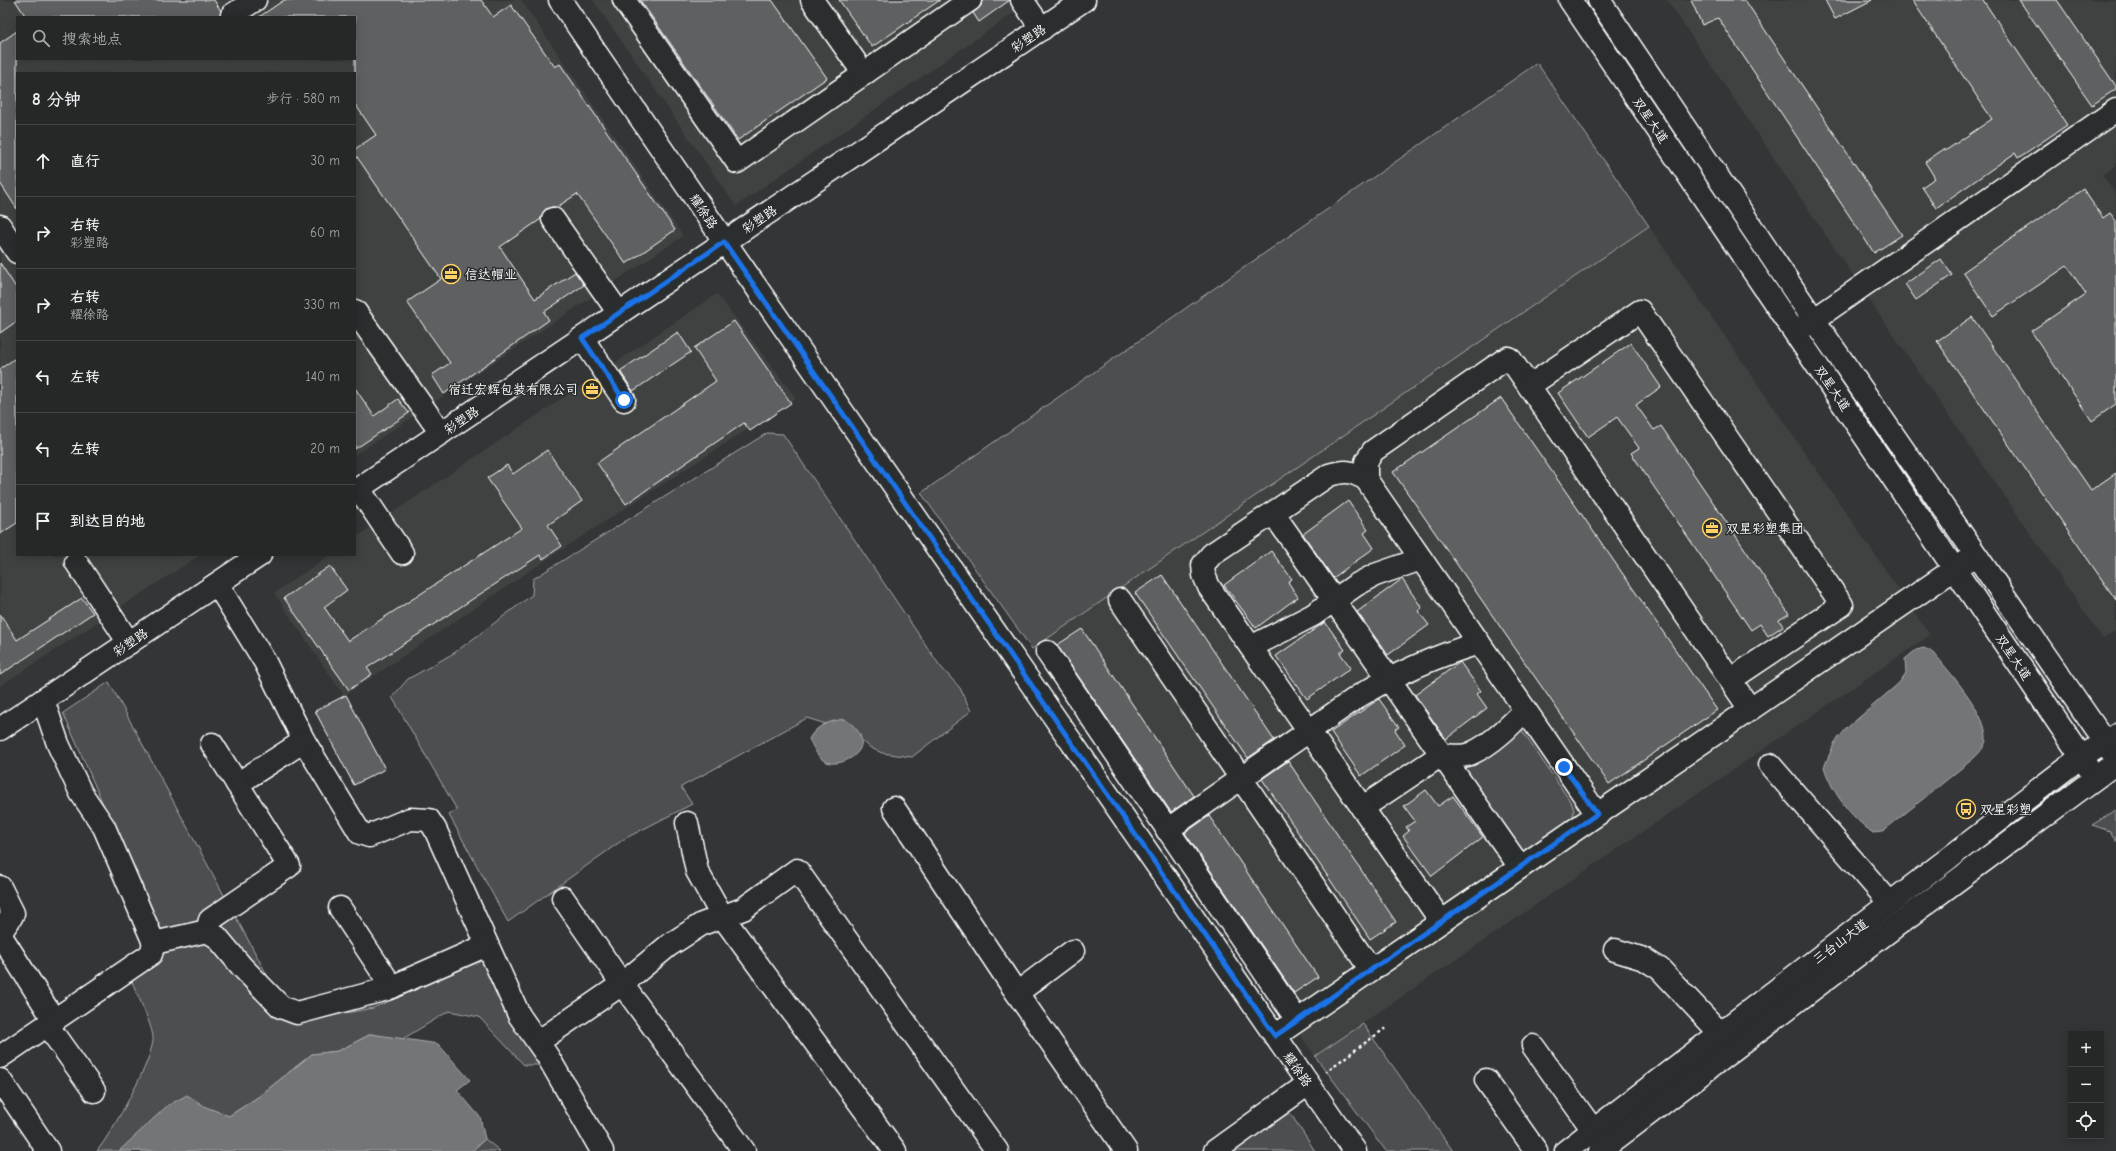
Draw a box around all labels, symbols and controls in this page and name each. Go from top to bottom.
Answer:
search box [16,16,356,60]
street label: 彩塑路 [1008,21,1049,56]
icon: search [30,27,52,49]
text: 搜索地点 [62,30,122,48]
text: 8 分钟 [32,90,81,109]
text: 步行 · 580 m [266,91,340,106]
street label: 双星大道 [1630,95,1671,146]
icon: ahead [32,150,54,172]
text: 直行 [70,152,100,170]
text: 30 m [310,153,340,168]
street label: 耀徐路 [686,191,721,232]
street label: 彩塑路 [739,202,780,237]
text: 右转 [70,216,100,234]
icon: right [32,222,54,244]
text: 60 m [310,225,340,240]
text: 彩塑路 [70,235,109,250]
office icon: 信达帽业 [440,263,462,285]
place label: 信达帽业 [465,267,517,282]
text: 右转 [70,288,100,306]
icon: right [32,294,54,316]
text: 330 m [304,297,340,312]
text: 耀徐路 [70,307,109,322]
street label: 双星大道 [1812,363,1853,414]
icon: left [32,366,54,388]
text: 左转 [70,368,100,386]
text: 140 m [306,369,340,384]
office icon: 宿迁宏辉包装有限公司 [581,378,603,400]
place label: 宿迁宏辉包装有限公司 [448,382,578,397]
route start [615,391,633,409]
street label: 彩塑路 [441,403,482,438]
icon: left [32,438,54,460]
text: 左转 [70,440,100,458]
text: 20 m [310,441,340,456]
icon: arrive [32,510,54,532]
text: 到达目的地 [70,512,145,530]
office icon: 双星彩塑集团 [1701,517,1723,539]
place label: 双星彩塑集团 [1726,521,1804,536]
street label: 彩塑路 [110,625,151,660]
street label: 双星大道 [1993,632,2034,683]
route end [1555,758,1573,776]
bus stop icon: 双星彩塑 [1955,798,1977,820]
place label: 双星彩塑 [1980,802,2032,817]
street label: 三台山大道 [1810,916,1871,967]
map controls [2068,1031,2104,1139]
button: + [2068,1031,2104,1067]
street label: 耀徐路 [1280,1049,1315,1090]
button: − [2068,1067,2104,1103]
button: locate [2068,1103,2104,1139]

